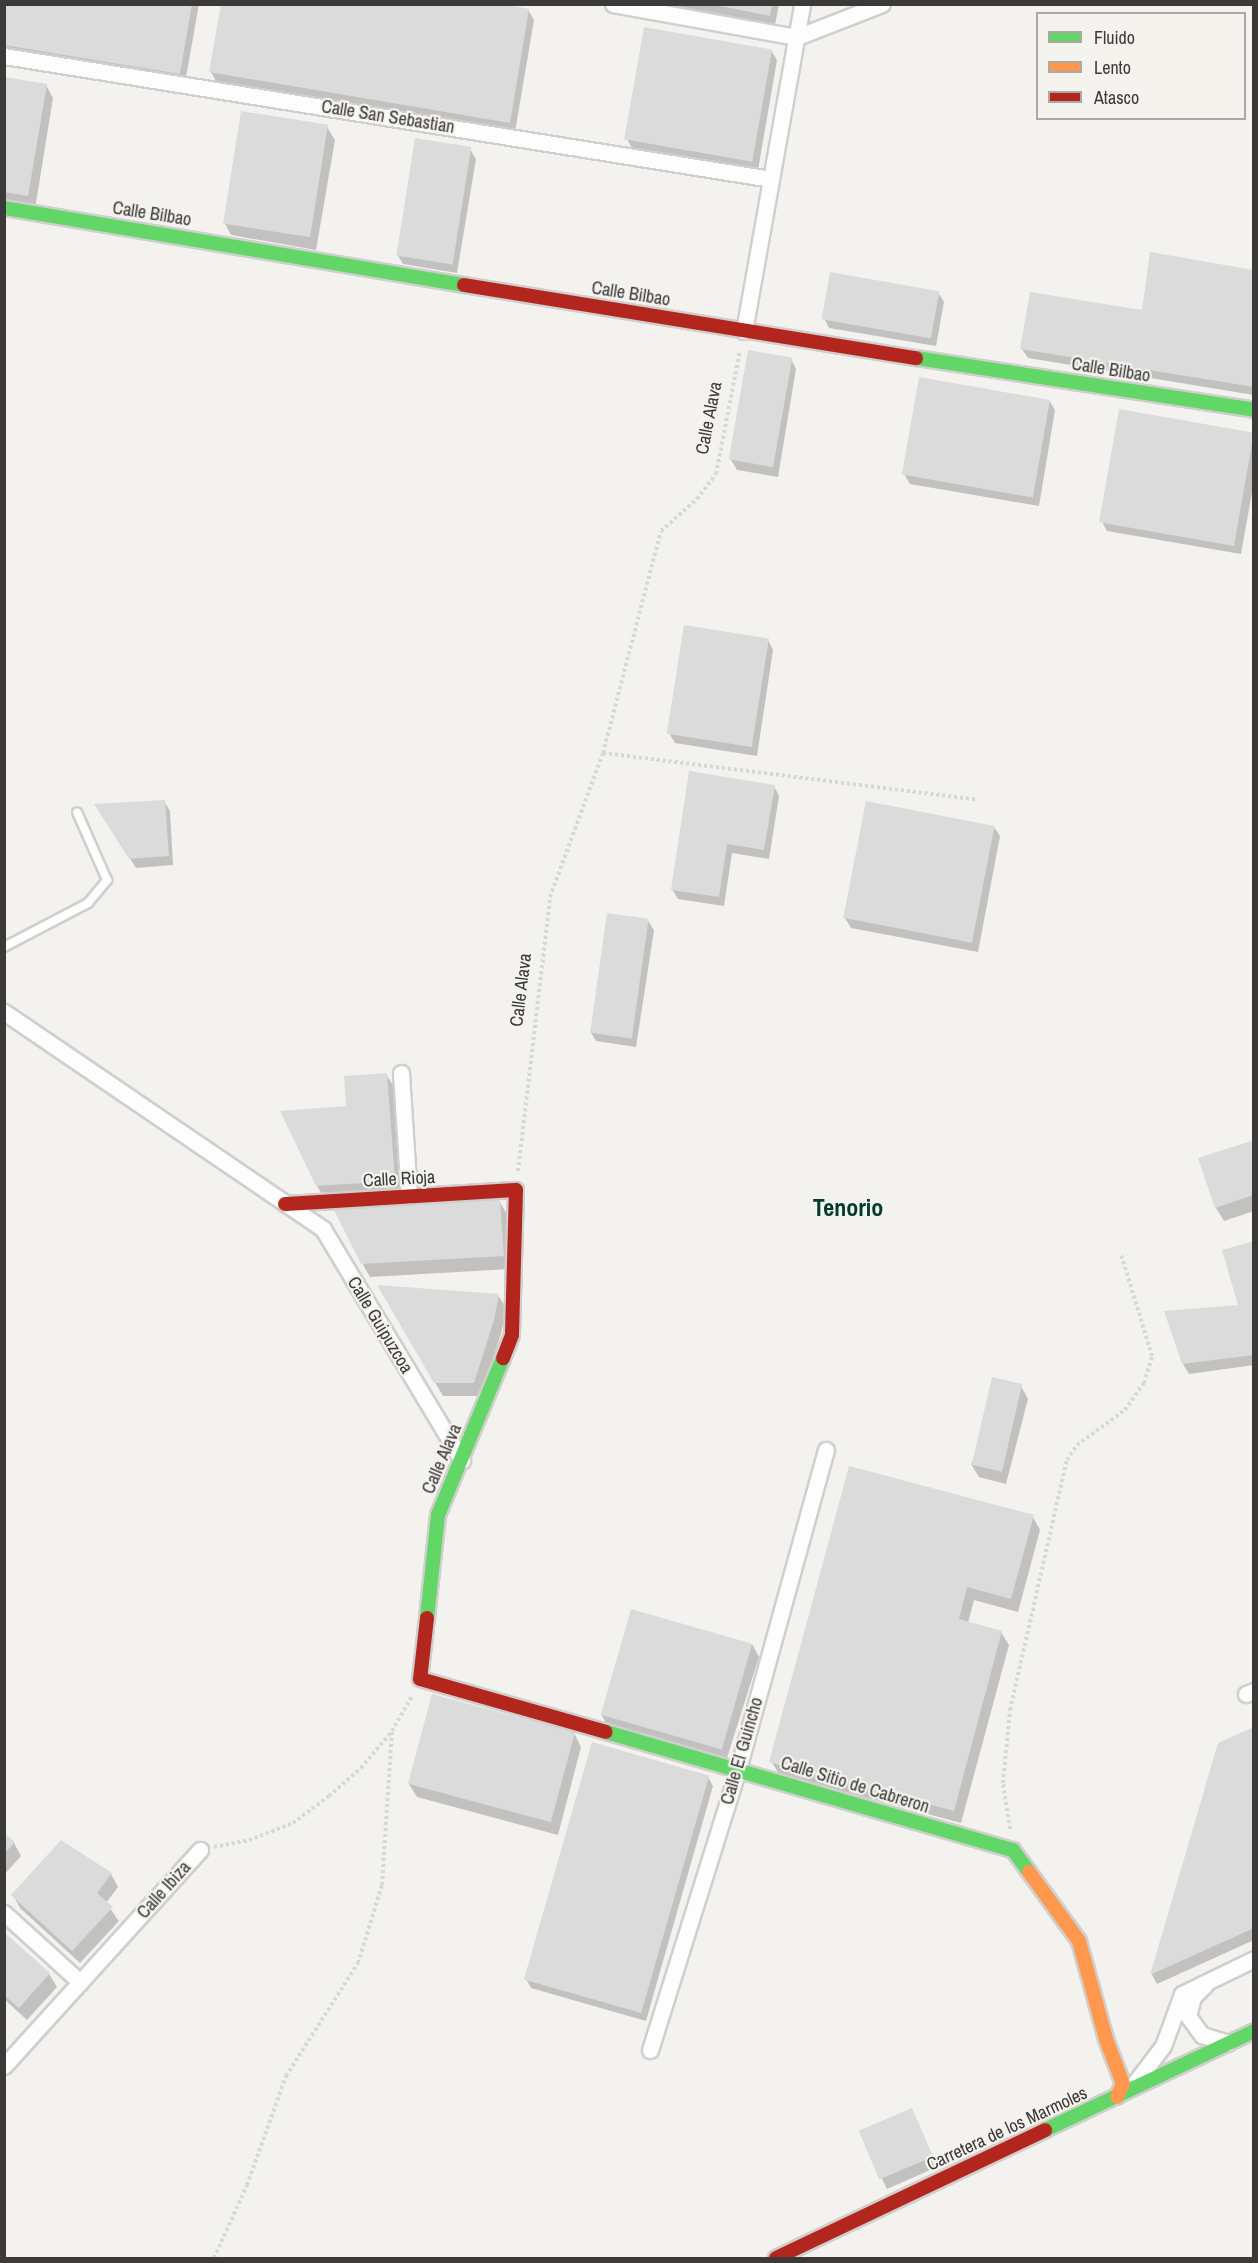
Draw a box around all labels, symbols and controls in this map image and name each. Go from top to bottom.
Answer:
legend [1036,12,1246,120]
text: Fluido [1094,25,1135,50]
text: Lento [1094,55,1131,80]
text: Atasco [1094,85,1139,110]
street label: Calle San Sebastian [320,96,456,138]
street label: Calle Bilbao [111,197,193,231]
street label: Calle Bilbao [590,277,672,311]
street label: Calle Bilbao [1070,353,1152,387]
street label: Calle Alava [691,379,727,457]
street label: Calle Alava [506,952,536,1028]
street label: Calle Rioja [362,1166,436,1192]
district label: Tenorio [813,1194,883,1222]
street label: Calle Guipuzcoa [343,1273,417,1377]
street label: Calle Alava [417,1420,467,1498]
street label: Calle El Guincho [716,1695,768,1807]
street label: Calle Sitio de Cabreron [778,1752,932,1818]
street label: Calle Ibiza [133,1857,195,1923]
street label: Carretera de los Marmoles [923,2082,1091,2176]

